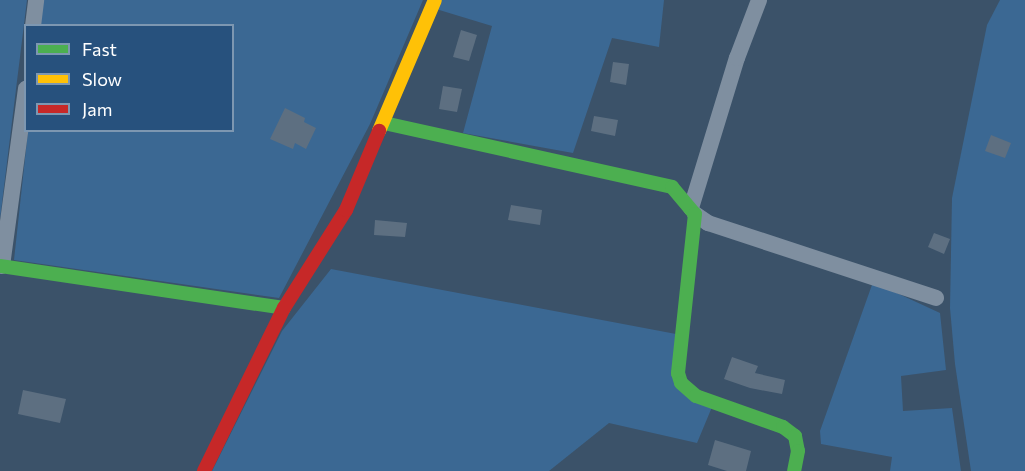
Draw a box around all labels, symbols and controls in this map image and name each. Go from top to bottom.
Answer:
legend [24,24,234,132]
text: Fast [82,38,117,60]
text: Slow [82,68,122,90]
text: Jam [82,98,112,120]

